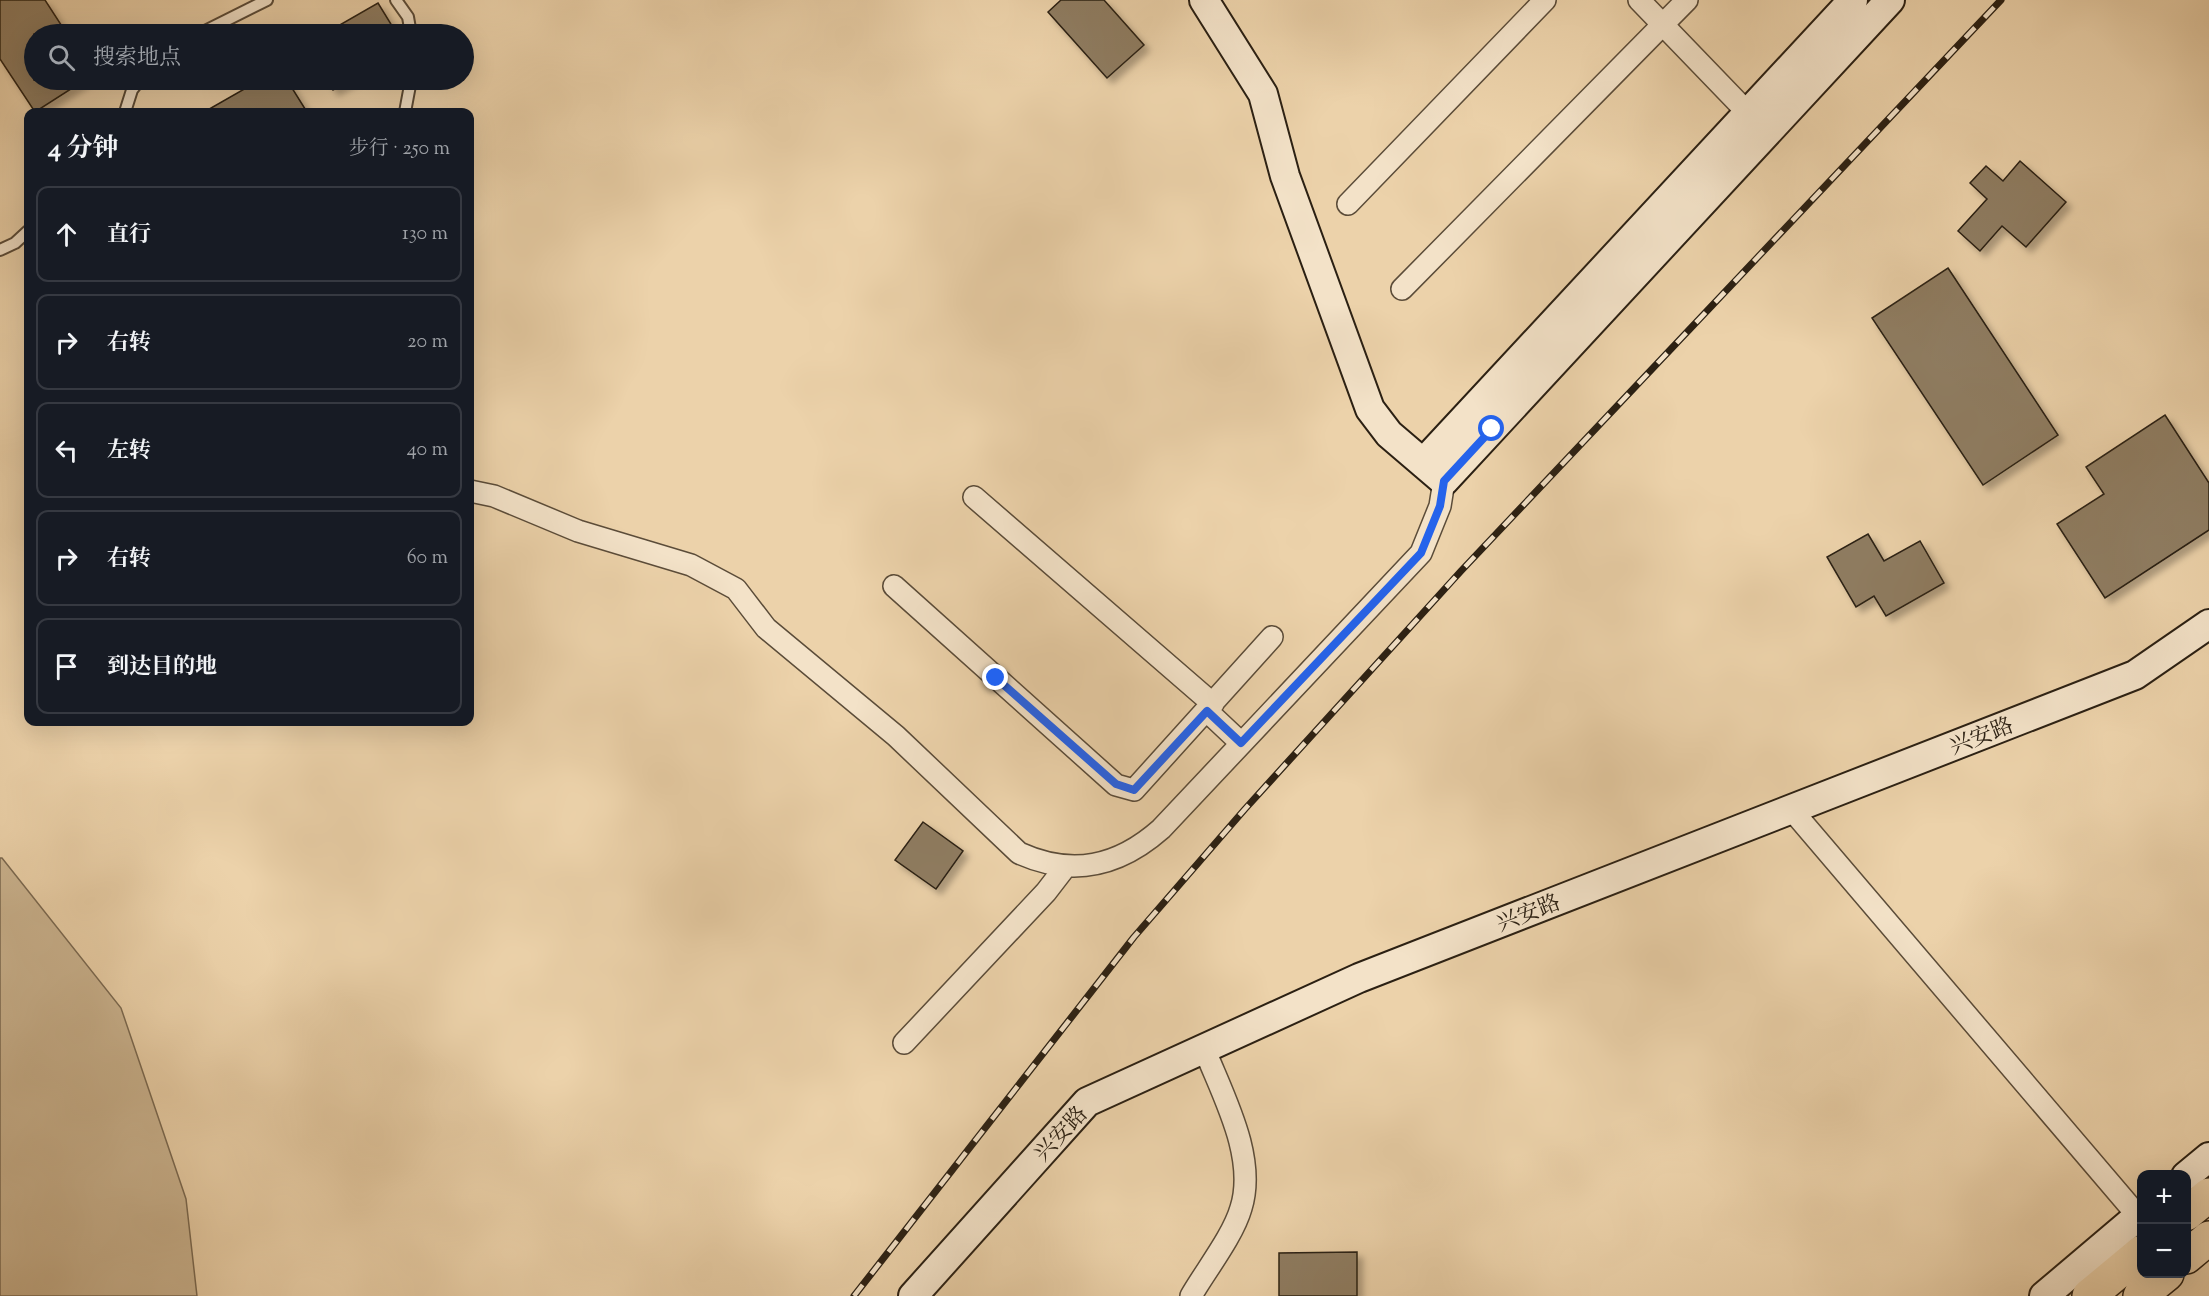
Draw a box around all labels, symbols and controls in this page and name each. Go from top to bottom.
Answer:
search box [24,24,474,90]
icon: search [45,41,78,74]
text: 搜索地点 [93,43,181,75]
text: 4 分钟 [48,131,119,168]
text: 步行 · 250 m [349,135,450,164]
icon: ahead [50,218,83,251]
text: 直行 [107,220,151,252]
text: 130 m [402,220,448,249]
icon: right [50,326,83,359]
text: 右转 [107,328,151,360]
text: 20 m [407,328,448,357]
route start [1478,415,1504,441]
icon: left [50,434,83,467]
text: 左转 [107,436,151,468]
text: 40 m [407,436,448,465]
icon: right [50,542,83,575]
text: 右转 [107,544,151,576]
text: 60 m [407,544,448,573]
icon: arrive [50,650,83,683]
text: 到达目的地 [107,652,217,684]
route end [982,664,1008,690]
street label: 兴安路 [1946,711,2019,765]
street label: 兴安路 [1493,888,1566,942]
street label: 兴安路 [1028,1100,1096,1170]
map controls [2137,1170,2191,1278]
button: + [2137,1170,2191,1224]
button: − [2137,1224,2191,1278]

